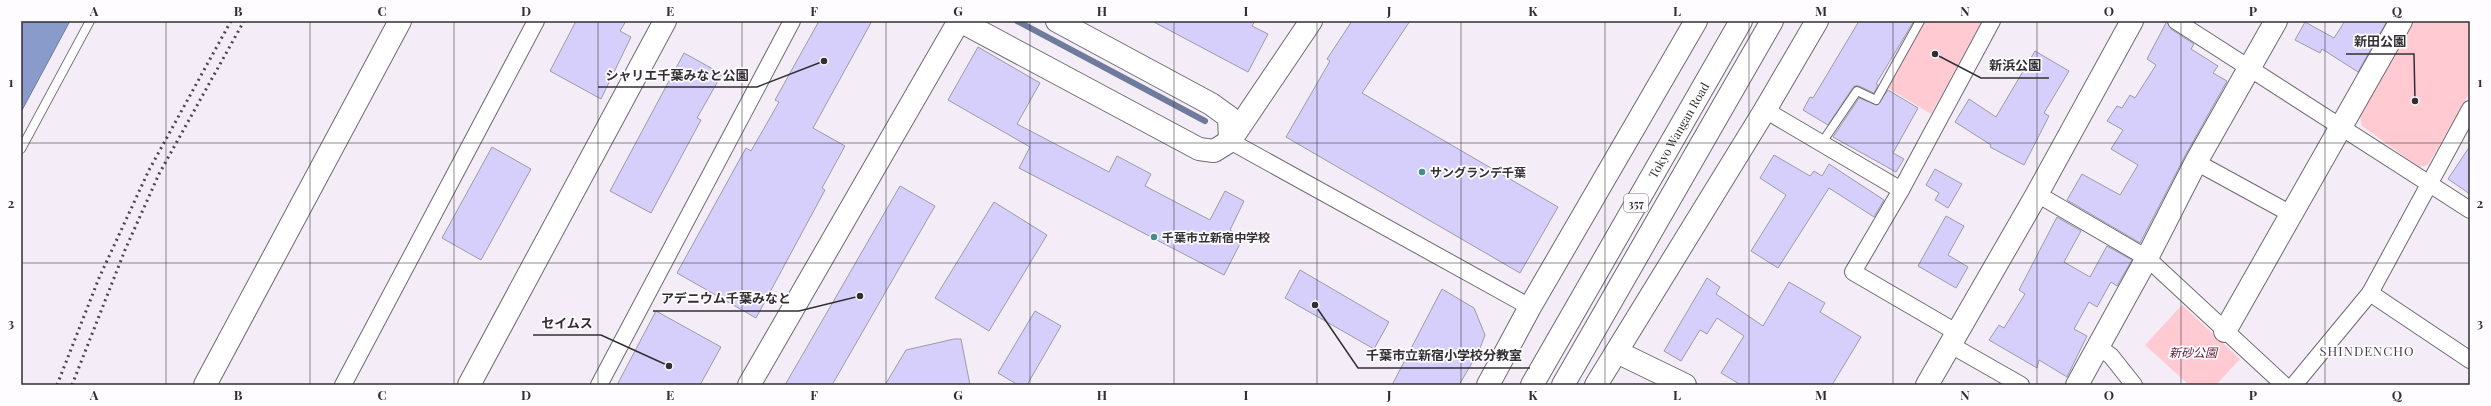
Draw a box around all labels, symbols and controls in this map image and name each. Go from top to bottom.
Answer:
text: A [89,2,99,19]
text: B [234,2,243,19]
text: C [377,2,387,19]
text: D [521,2,531,19]
text: E [666,2,674,19]
text: F [810,2,818,19]
text: G [953,2,963,19]
text: H [1097,2,1107,19]
text: I [1244,2,1249,19]
text: J [1386,2,1392,19]
text: K [1528,2,1538,19]
text: L [1673,2,1681,19]
text: M [1815,2,1827,19]
text: N [1960,2,1970,19]
text: O [2104,2,2114,19]
text: P [2249,2,2258,19]
text: Q [2392,2,2403,19]
callout: 新田公園 [2346,29,2414,54]
text: 新田公園 [2354,32,2406,49]
callout: 新浜公園 [1981,53,2049,78]
text: 新浜公園 [1989,56,2041,73]
callout: シャリエ千葉みなと公園 [598,62,757,87]
text: シャリエ千葉みなと公園 [605,66,749,83]
text: 1 [9,73,14,90]
text: 1 [2478,73,2483,90]
street label: Tokyo Wangan Road [1645,79,1712,181]
place label: サングランデ千葉 [1430,164,1526,180]
marker: サングランデ千葉 [1417,167,1427,177]
text: 2 [8,194,15,211]
road number: 357 [1624,194,1648,212]
text: 2 [2477,194,2484,211]
place label: 千葉市立新宿中学校 [1162,229,1270,245]
marker: 千葉市立新宿中学校 [1149,232,1159,242]
callout: アデニウム千葉みなと [653,286,799,311]
text: アデニウム千葉みなと [661,289,791,306]
callout: セイムス [533,310,601,335]
text: 3 [8,314,14,331]
text: セイムス [541,314,593,331]
text: 3 [2477,314,2483,331]
district label: SHINDENCHO [2319,342,2415,359]
callout: 千葉市立新宿小学校分教室 [1358,343,1530,368]
park label: 新砂公園 [2169,344,2219,360]
text: 千葉市立新宿小学校分教室 [1366,346,1522,363]
text: A [89,386,99,403]
text: B [234,386,243,403]
text: C [377,386,387,403]
text: D [521,386,531,403]
text: E [666,386,674,403]
text: F [810,386,818,403]
text: G [953,386,963,403]
text: H [1097,386,1107,403]
text: I [1244,386,1249,403]
text: J [1386,386,1392,403]
text: K [1528,386,1538,403]
text: L [1673,386,1681,403]
text: M [1815,386,1827,403]
text: N [1960,386,1970,403]
text: O [2104,386,2114,403]
text: P [2249,386,2258,403]
text: Q [2392,386,2403,403]

